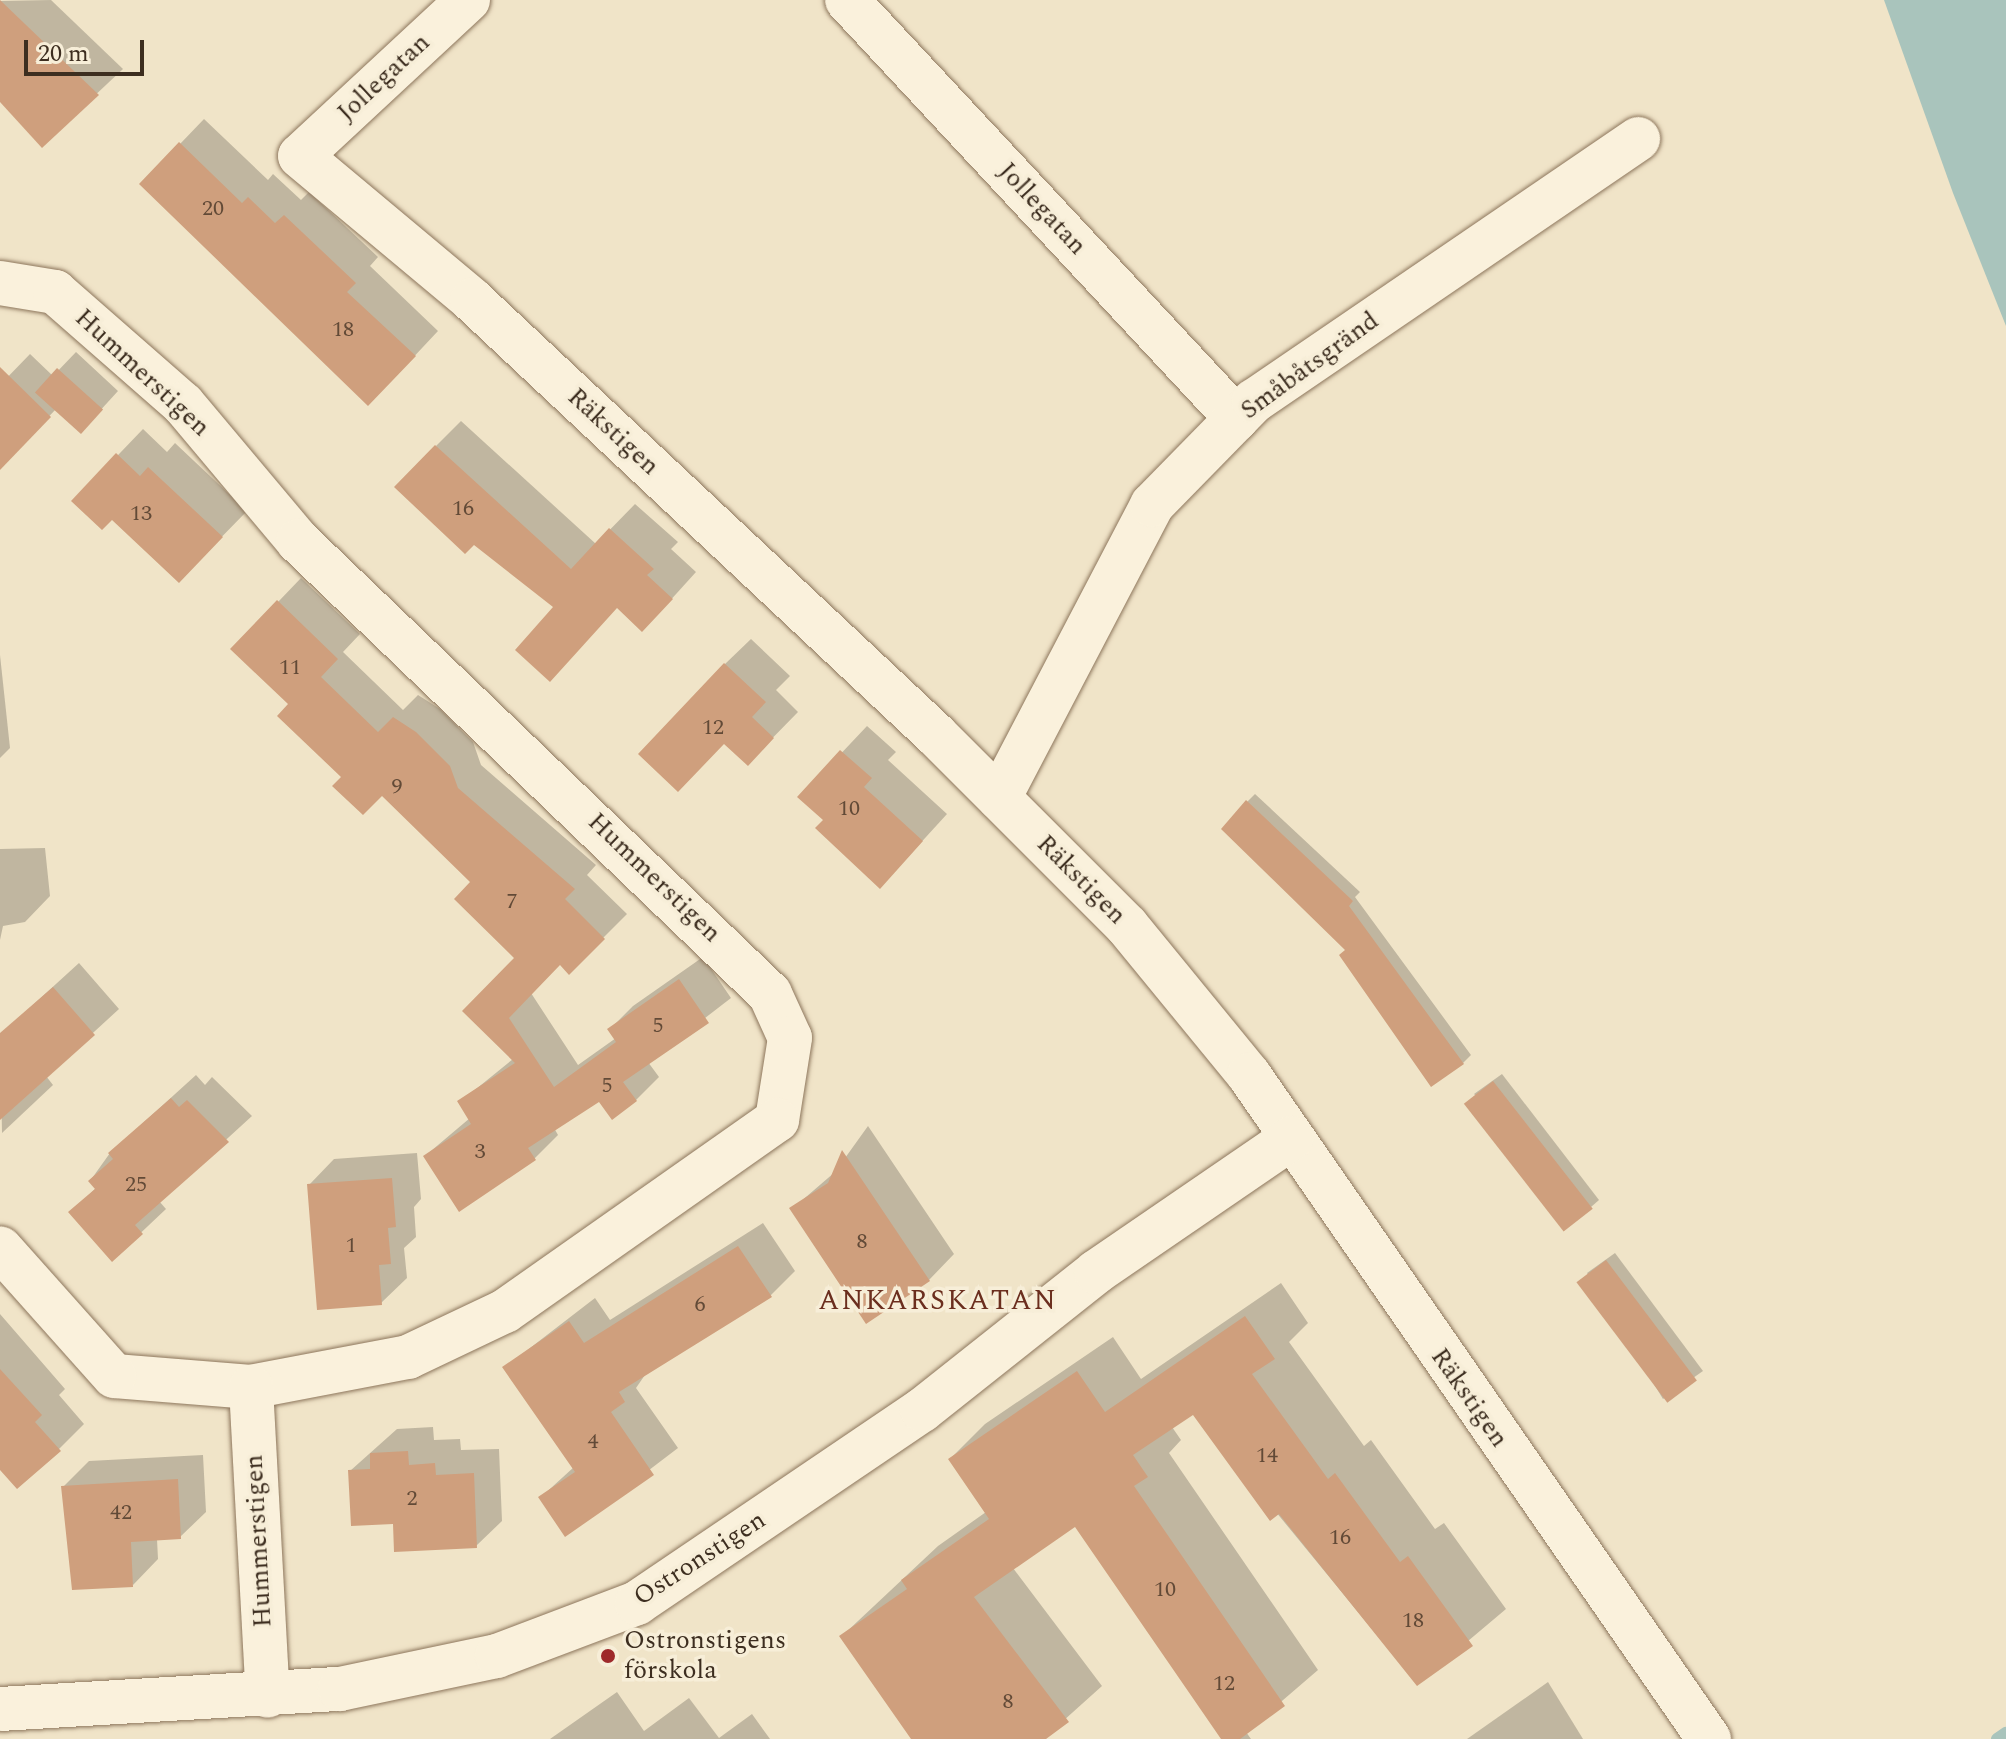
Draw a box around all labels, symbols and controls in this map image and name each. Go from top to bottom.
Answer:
scale bar [28,24,148,74]
street label: Jollegatan [331,27,437,129]
text: 20 m [38,36,89,72]
street label: Jollegatan [991,156,1093,262]
house number: 20 [202,196,224,222]
street label: Hummerstigen [68,303,216,443]
street label: Småbåtsgränd [1235,305,1385,427]
house number: 18 [332,317,354,343]
street label: Räkstigen [561,382,665,482]
house number: 16 [452,496,474,522]
house number: 13 [130,501,152,527]
house number: 11 [279,655,301,681]
house number: 12 [702,715,724,741]
house number: 9 [392,774,402,800]
house number: 10 [838,796,860,822]
street label: Hummerstigen [581,807,727,949]
street label: Räkstigen [1030,829,1132,931]
house number: 7 [507,889,517,915]
house number: 5 [653,1013,663,1039]
house number: 5 [602,1073,612,1099]
house number: 3 [475,1139,485,1165]
house number: 25 [125,1172,147,1198]
house number: 8 [857,1229,867,1255]
house number: 1 [346,1233,356,1259]
district label: ANKARSKATAN [818,1284,1058,1318]
house number: 6 [695,1292,705,1318]
street label: Räkstigen [1424,1342,1514,1454]
house number: 4 [588,1429,598,1455]
house number: 14 [1256,1443,1278,1469]
street label: Hummerstigen [239,1454,279,1628]
house number: 2 [407,1486,417,1512]
house number: 42 [110,1500,132,1526]
street label: Ostronstigen [628,1505,772,1613]
house number: 16 [1329,1525,1351,1551]
house number: 10 [1154,1577,1176,1603]
house number: 18 [1402,1608,1424,1634]
place label: Ostronstigens förskola [624,1625,786,1686]
marker: Ostronstigens förskola [599,1647,617,1665]
house number: 12 [1213,1671,1235,1697]
house number: 8 [1003,1689,1013,1715]

